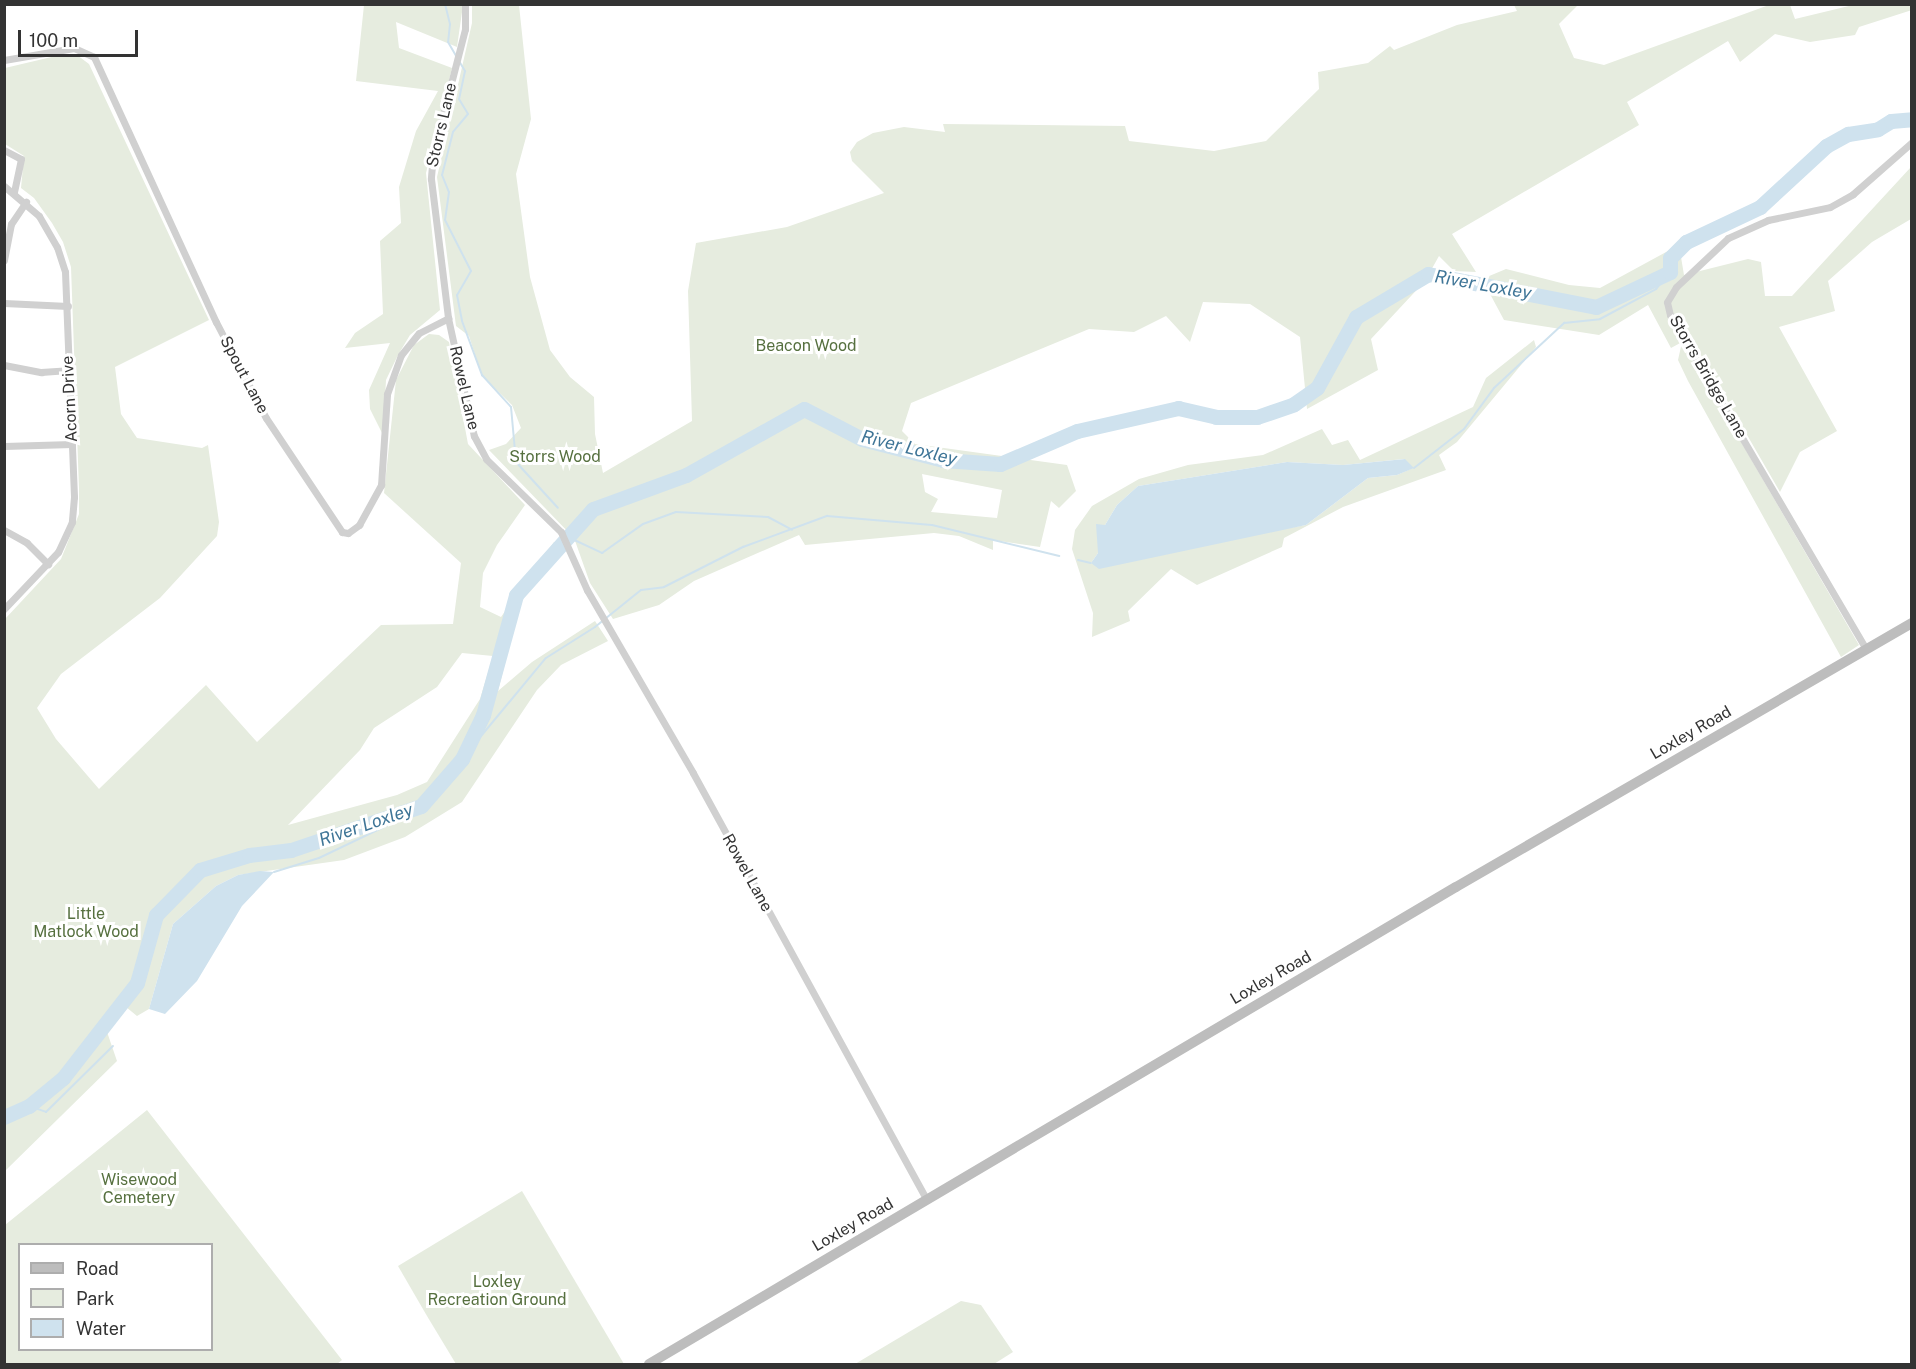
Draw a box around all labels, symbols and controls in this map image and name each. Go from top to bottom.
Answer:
scale bar [21,18,141,56]
text: 100 m [29,30,78,51]
street label: Storrs Lane [423,81,461,169]
water label: River Loxley [1433,266,1533,304]
street label: Storrs Bridge Lane [1665,312,1751,442]
street label: Spout Lane [216,333,272,417]
park label: Beacon Wood [755,336,857,356]
street label: Rowel Lane [445,344,483,432]
street label: Acorn Drive [58,355,82,443]
water label: River Loxley [859,426,959,470]
park label: Storrs Wood [509,447,601,467]
street label: Loxley Road [1647,702,1735,764]
water label: River Loxley [316,799,416,851]
street label: Rowel Lane [718,831,776,915]
park label: Little Matlock Wood [33,904,139,942]
street label: Loxley Road [1227,947,1315,1009]
park label: Wisewood Cemetery [101,1170,177,1208]
street label: Loxley Road [809,1194,897,1256]
legend [18,1243,213,1351]
text: Road [76,1258,119,1279]
park label: Loxley Recreation Ground [427,1272,567,1310]
text: Park [76,1288,114,1309]
text: Water [76,1318,126,1339]

